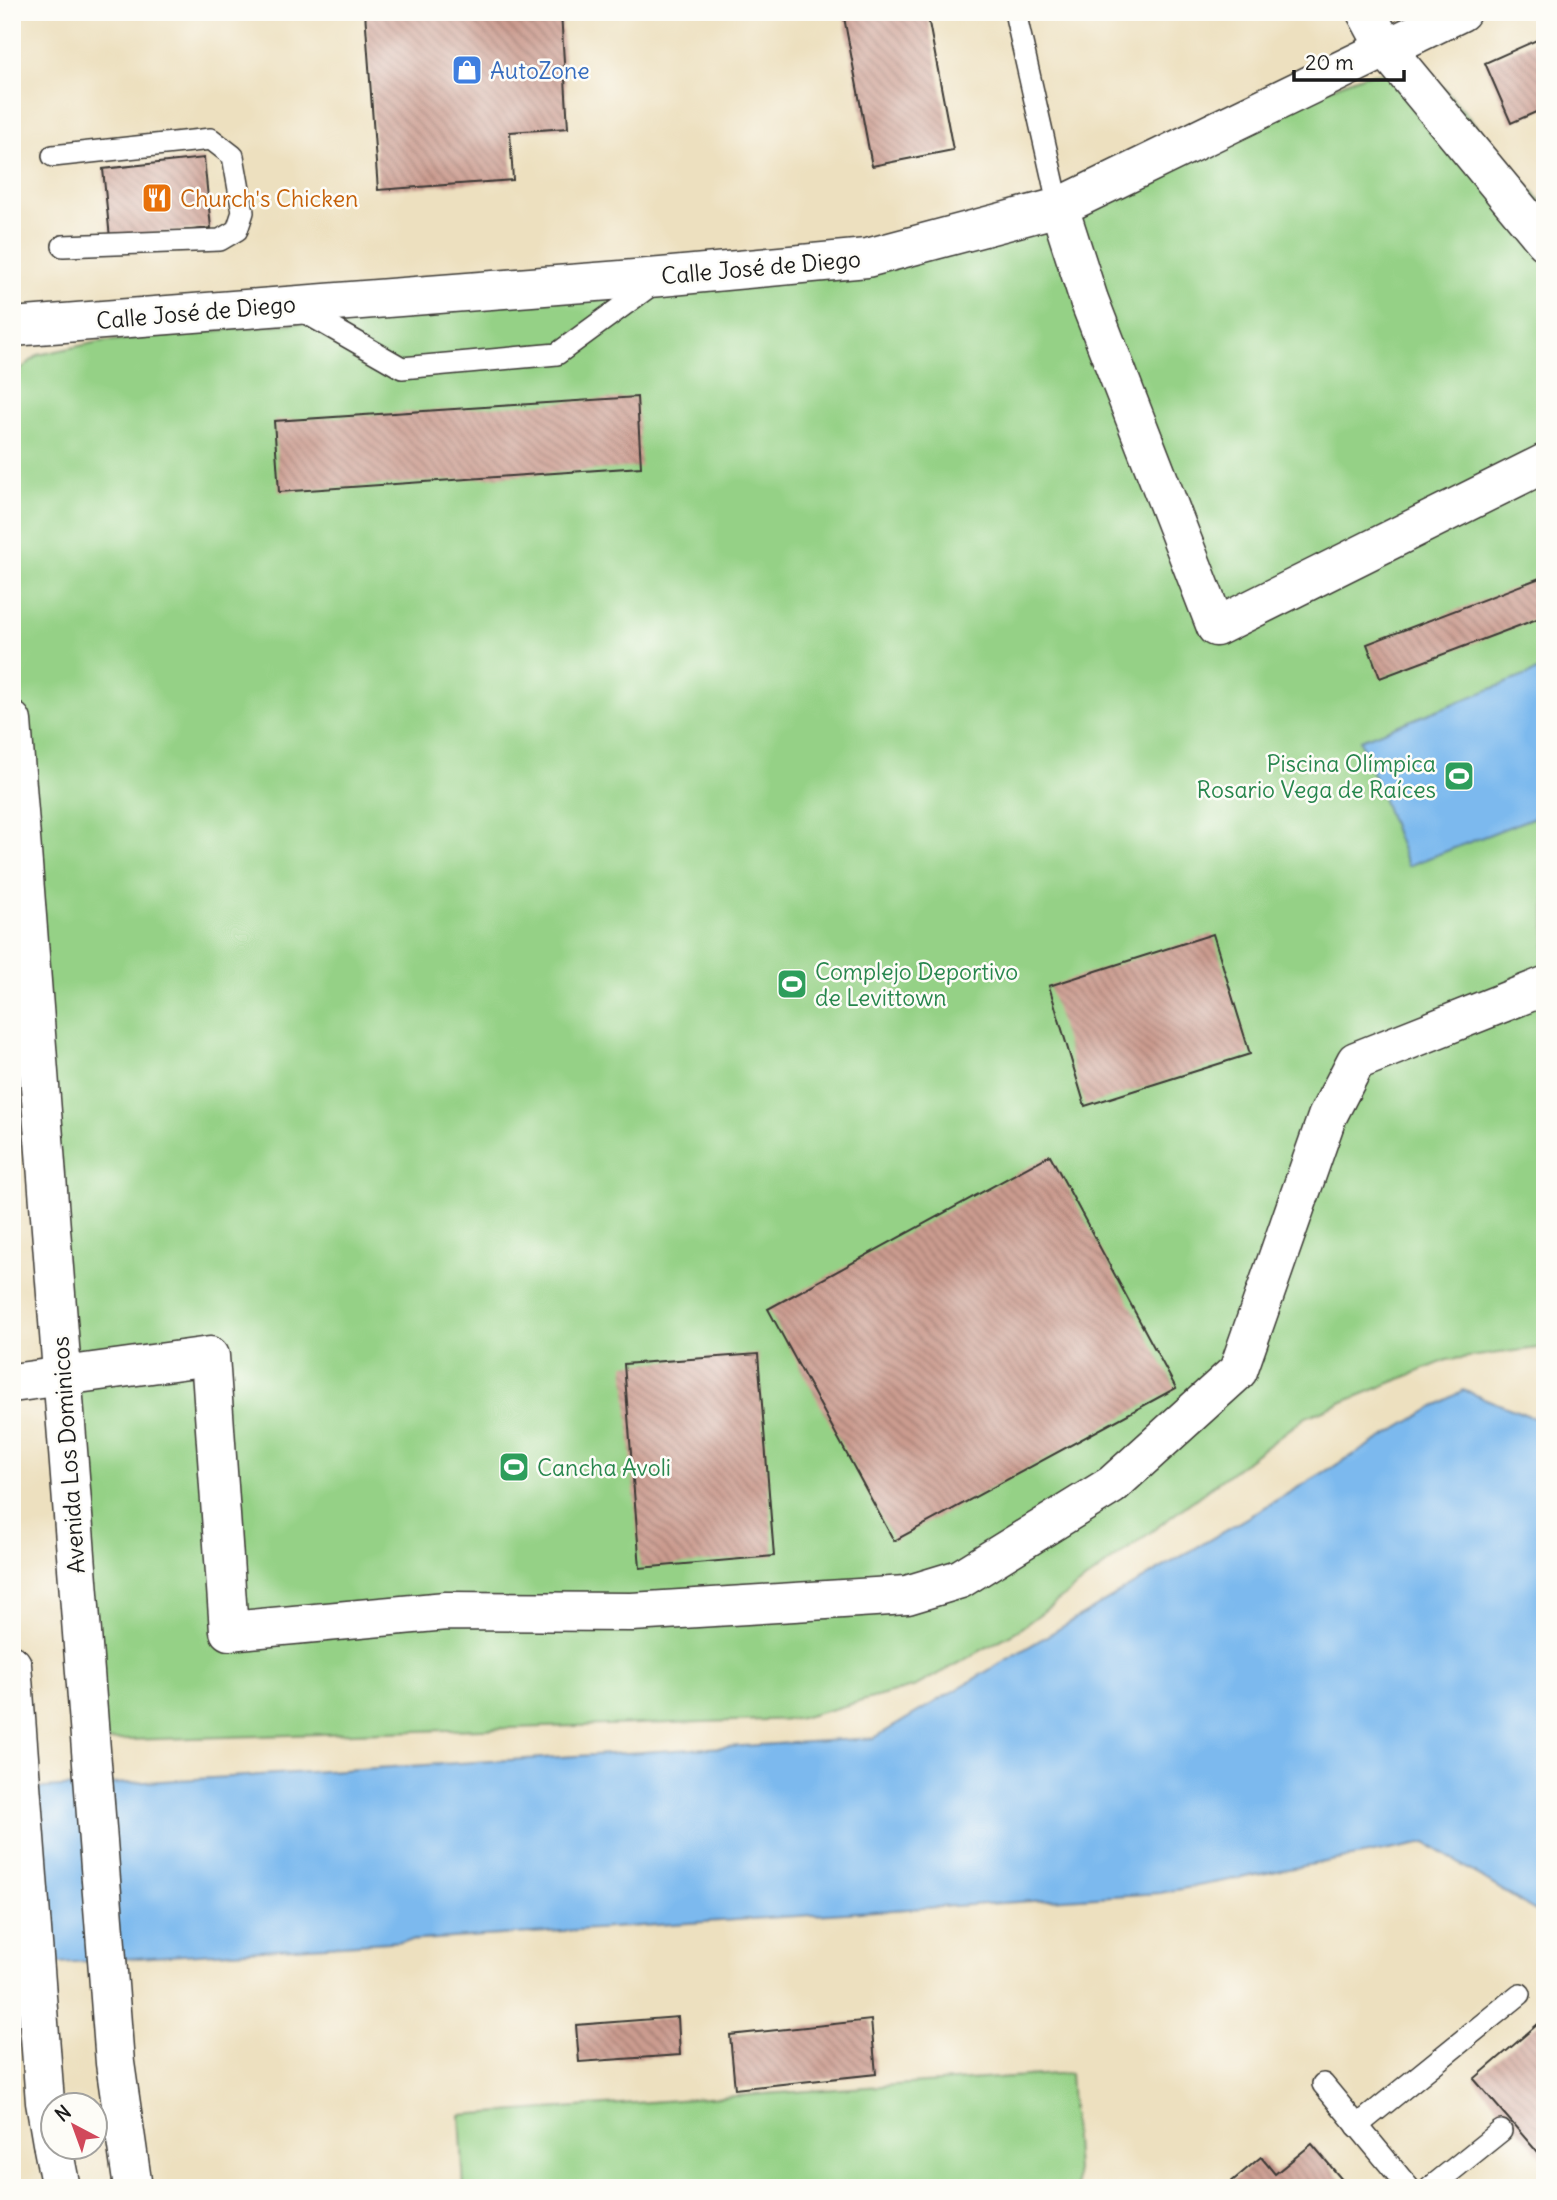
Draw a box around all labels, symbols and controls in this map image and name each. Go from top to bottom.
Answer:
scale bar [1294,38,1405,82]
text: 20 m [1305,49,1354,76]
shop icon: AutoZone [450,53,484,87]
place label: AutoZone [490,56,590,85]
restaurant icon: Church's Chicken [140,181,174,215]
place label: Church's Chicken [180,184,358,213]
street label: Calle José de Diego [660,244,862,290]
street label: Calle José de Diego [95,289,297,335]
place label: Piscina Olímpica Rosario Vega de Raíces [1197,749,1436,804]
sports icon: Piscina Olímpica Rosario Vega de Raíces [1442,759,1476,793]
place label: Complejo Deportivo de Levittown [815,957,1018,1012]
sports icon: Complejo Deportivo de Levittown [775,967,809,1001]
street label: Avenida Los Dominicos [45,1335,91,1575]
sports icon: Cancha Avoli [497,1450,531,1484]
place label: Cancha Avoli [537,1453,671,1482]
north arrow [38,2092,108,2162]
text: N [50,2100,76,2127]

